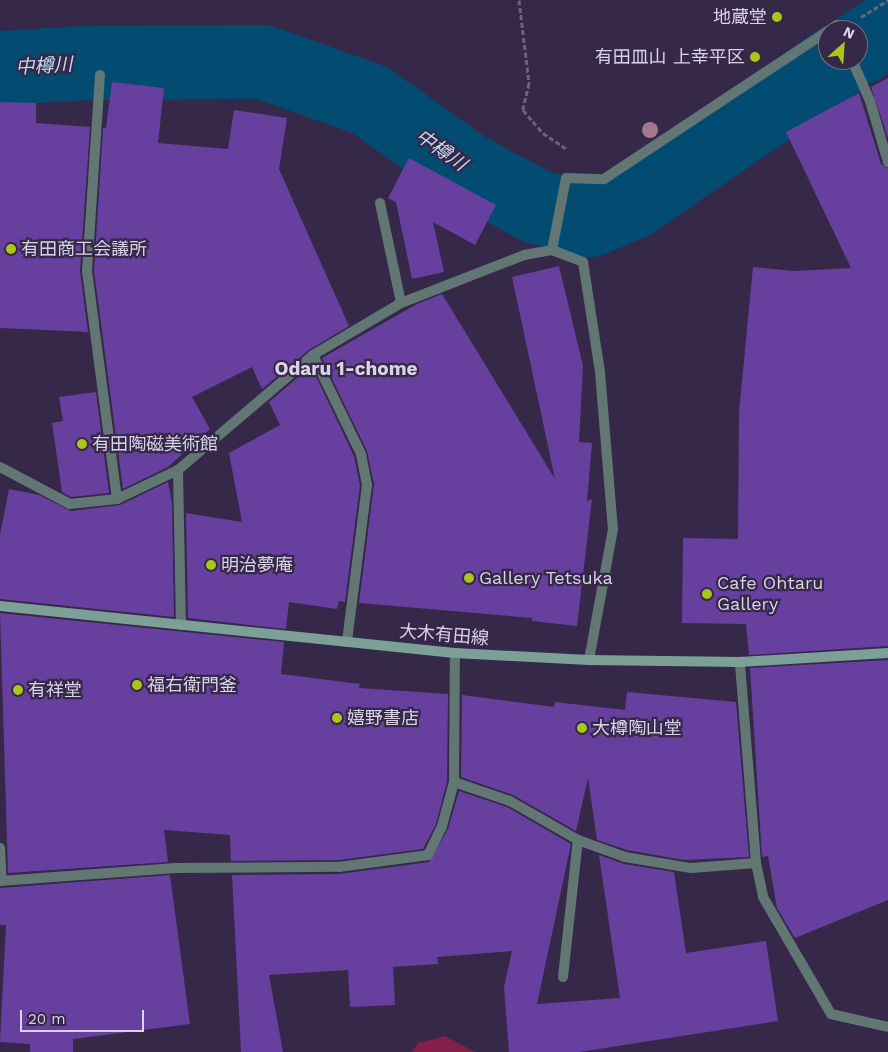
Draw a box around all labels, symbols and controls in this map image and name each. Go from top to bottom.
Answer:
place label: 地蔵堂 [713,6,767,28]
marker: 地蔵堂 [771,11,783,23]
north arrow [818,20,868,70]
text: N [841,23,857,42]
place label: 有田皿山 上幸平区 [595,46,745,68]
marker: 有田皿山 上幸平区 [749,51,761,63]
water label: 中樽川 [15,53,73,79]
water label: 中樽川 [411,124,471,176]
place label: 有田商工会議所 [21,238,147,260]
marker: 有田商工会議所 [5,243,17,255]
district label: Odaru 1-chome [274,358,418,380]
place label: 有田陶磁美術館 [92,433,218,455]
marker: 有田陶磁美術館 [76,438,88,450]
place label: 明治夢庵 [221,554,293,576]
marker: 明治夢庵 [205,559,217,571]
place label: Gallery Tetsuka [479,567,614,589]
marker: Gallery Tetsuka [463,572,475,584]
place label: Cafe Ohtaru Gallery [717,573,823,616]
marker: Cafe Ohtaru Gallery [701,588,713,600]
street label: 大木有田線 [398,620,490,650]
place label: 福右衛門釜 [147,674,237,696]
place label: 有祥堂 [28,679,82,701]
marker: 福右衛門釜 [131,679,143,691]
marker: 有祥堂 [12,684,24,696]
place label: 嬉野書店 [347,707,419,729]
marker: 嬉野書店 [331,712,343,724]
place label: 大樽陶山堂 [592,717,682,739]
marker: 大樽陶山堂 [576,722,588,734]
scale bar [22,1000,146,1032]
text: 20 m [28,1010,66,1028]

